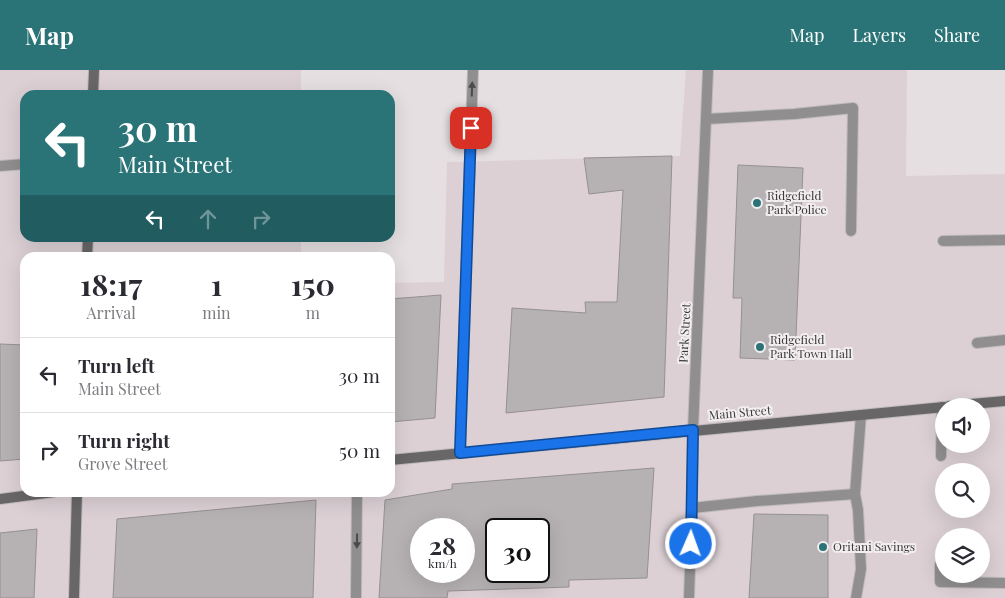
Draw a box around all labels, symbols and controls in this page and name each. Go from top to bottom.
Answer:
text: Map [25,19,74,51]
text: Map [789,23,824,47]
text: Layers [852,23,906,47]
text: Share [934,23,980,47]
one-way arrow [469,81,477,97]
text: 30 m [118,104,198,151]
pin [450,107,492,149]
icon: left [35,110,100,175]
icon: arrive [457,114,485,142]
text: Main Street [118,149,232,179]
place label: Ridgefield Park Police [767,187,827,217]
marker: Ridgefield Park Police [751,197,763,209]
icon: left [141,205,169,233]
icon: ahead [194,205,222,233]
icon: right [247,205,275,233]
text: 18:17 [80,264,142,304]
text: 1 [211,264,222,304]
text: 150 [291,264,335,304]
text: Arrival [86,302,136,323]
text: min [202,302,231,323]
text: m [306,302,320,323]
street label: Park Street [674,302,694,363]
place label: Ridgefield Park Town Hall [770,331,852,361]
marker: Ridgefield Park Town Hall [754,341,766,353]
text: Turn left [78,352,155,378]
icon: left [35,361,63,389]
text: 30 m [338,362,380,388]
text: Main Street [78,378,161,399]
map controls [935,398,990,583]
button: sound [935,398,990,453]
street label: Main Street [708,401,772,423]
text: Turn right [78,427,170,453]
icon: right [35,436,63,464]
text: 50 m [339,437,380,463]
text: Grove Street [78,453,167,474]
button: search [935,463,990,518]
position arrow [664,517,716,569]
speed limit sign: 30 [485,518,550,583]
text: 28 [429,528,456,561]
button: layers [935,528,990,583]
one-way arrow [352,533,360,549]
place label: Oritani Savings [833,538,915,554]
marker: Oritani Savings [817,541,829,553]
text: km/h [428,555,457,571]

